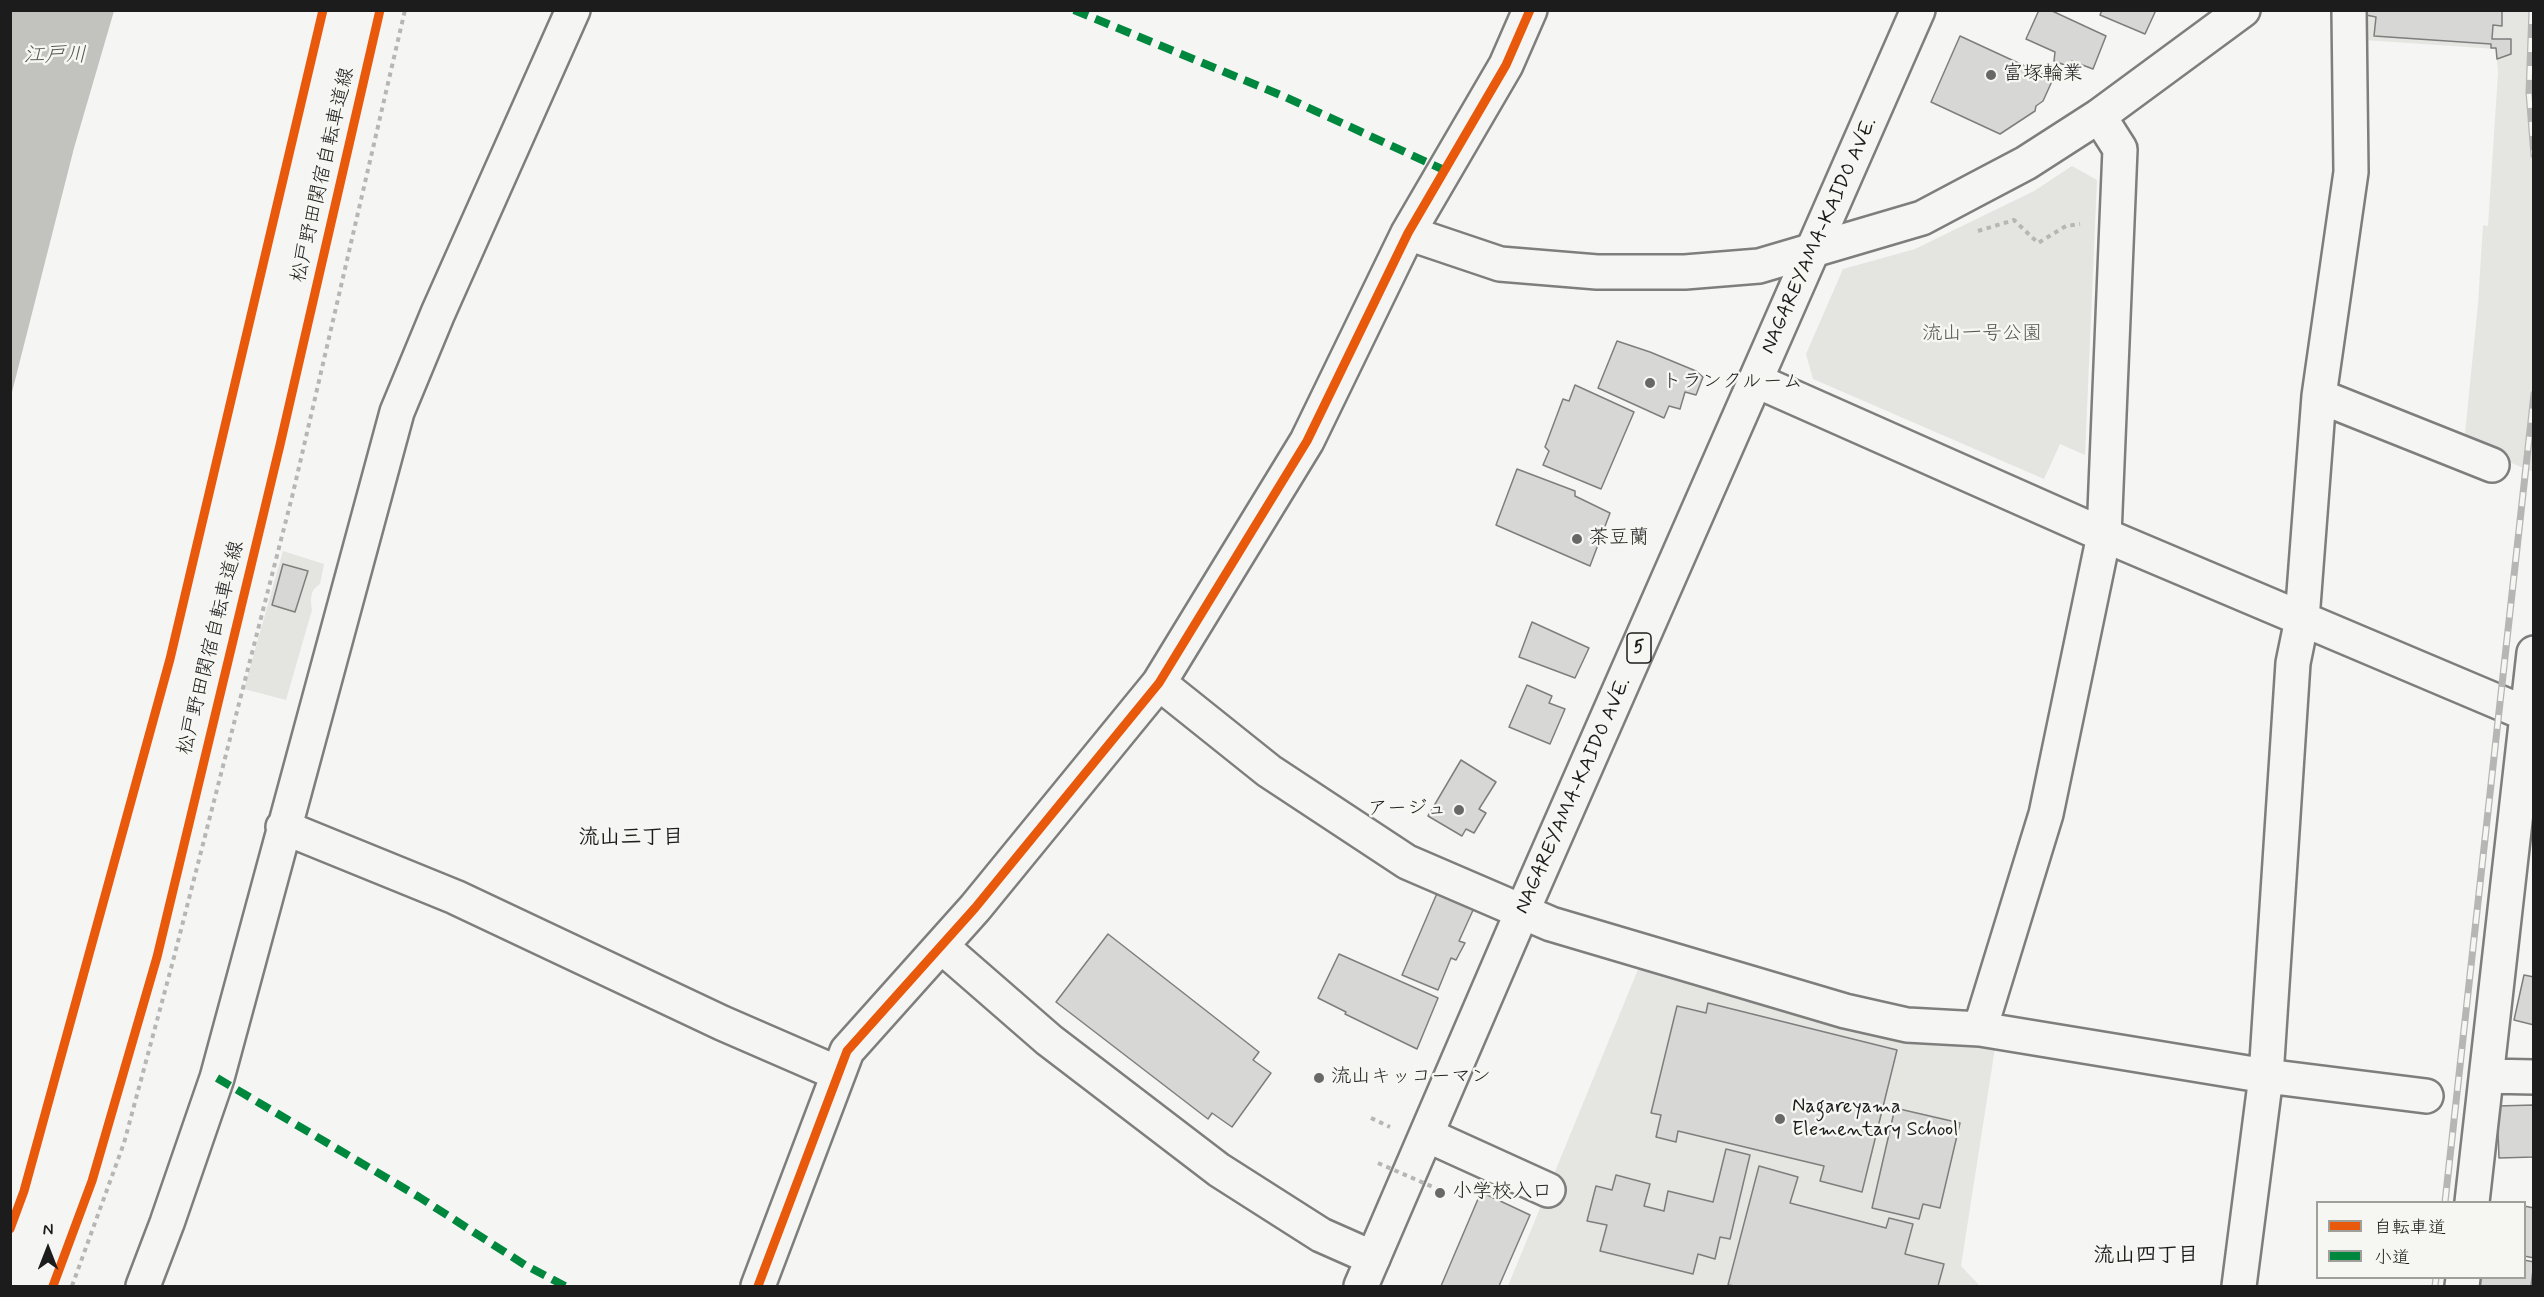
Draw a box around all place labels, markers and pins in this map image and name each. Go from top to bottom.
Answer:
place label: 富塚輪業 [2003,63,2083,87]
marker: 富塚輪業 [1984,68,1998,82]
place label: トランクルーム [1662,371,1803,395]
marker: トランクルーム [1643,376,1657,390]
place label: 茶豆蘭 [1589,527,1649,551]
marker: 茶豆蘭 [1570,532,1584,546]
place label: アージュ [1368,798,1447,822]
marker: アージュ [1452,803,1466,817]
place label: 流山キッコーマン [1331,1066,1491,1090]
marker: 流山キッコーマン [1312,1071,1326,1085]
place label: Nagareyama Elementary School [1792,1096,1958,1143]
marker: Nagareyama Elementary School [1773,1112,1787,1126]
place label: 小学校入口 [1452,1181,1552,1205]
marker: 小学校入口 [1433,1186,1447,1200]

